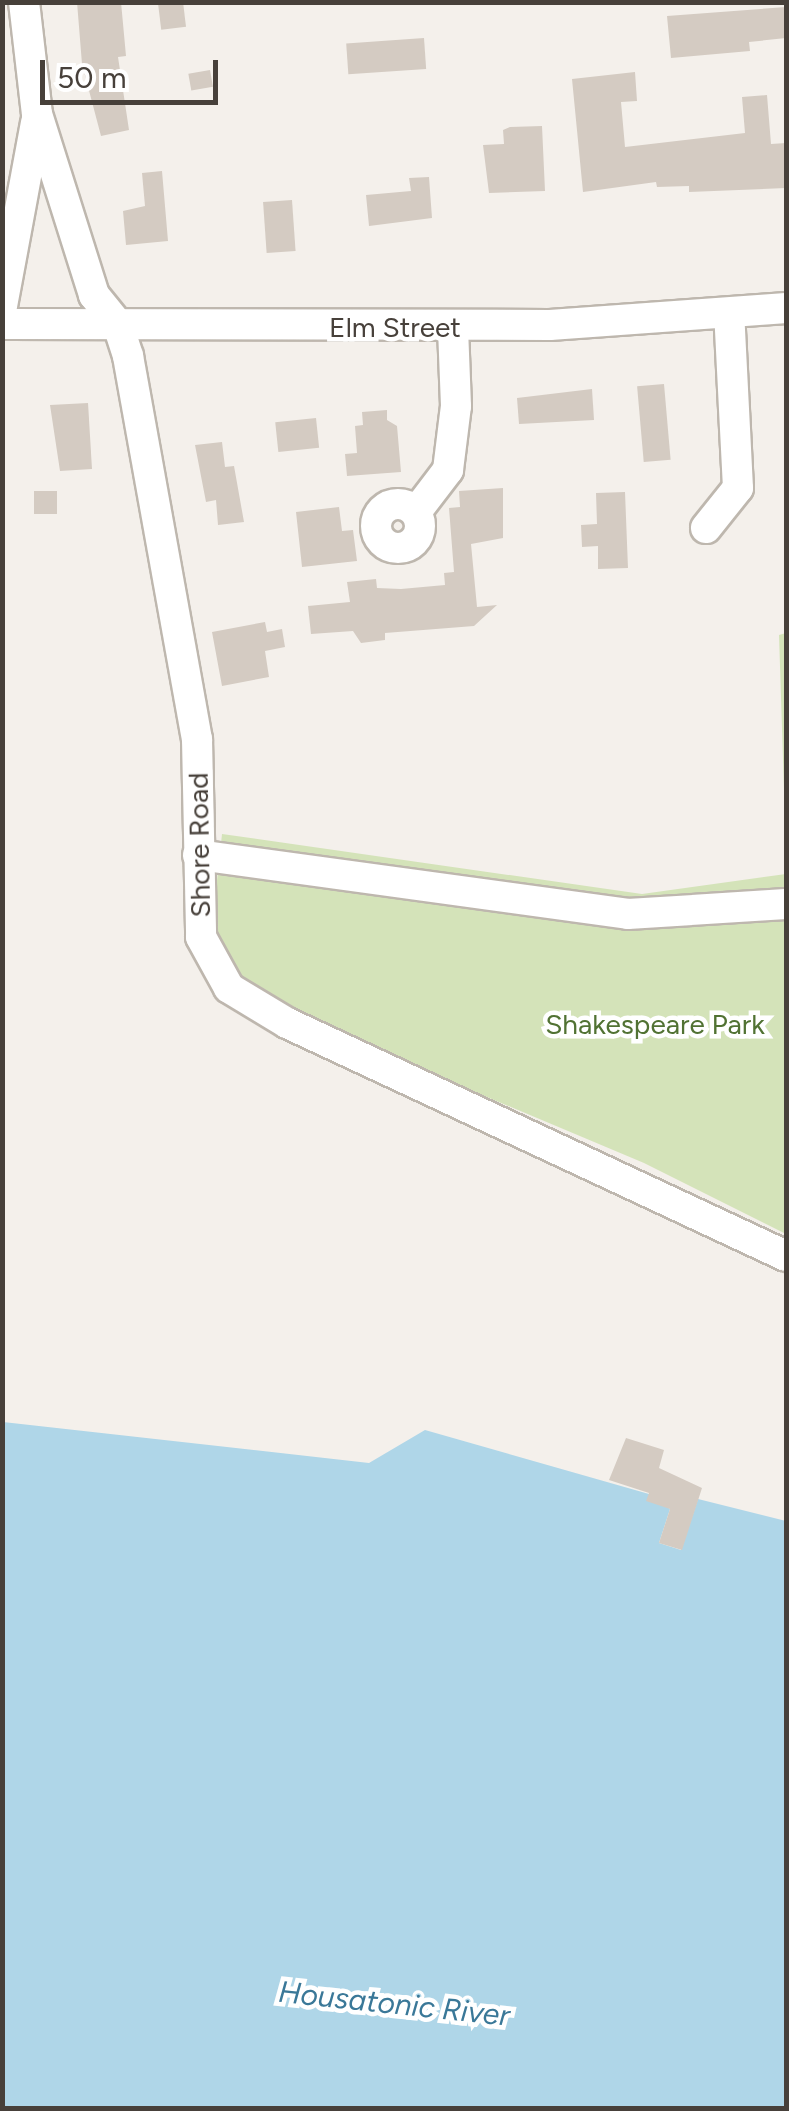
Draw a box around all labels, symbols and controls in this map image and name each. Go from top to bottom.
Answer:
scale bar [45,40,222,102]
text: 50 m [57,59,126,96]
street label: Elm Street [329,310,461,344]
street label: Shore Road [181,772,217,918]
park label: Shakespeare Park [545,1007,765,1041]
water label: Housatonic River [277,1974,511,2034]

